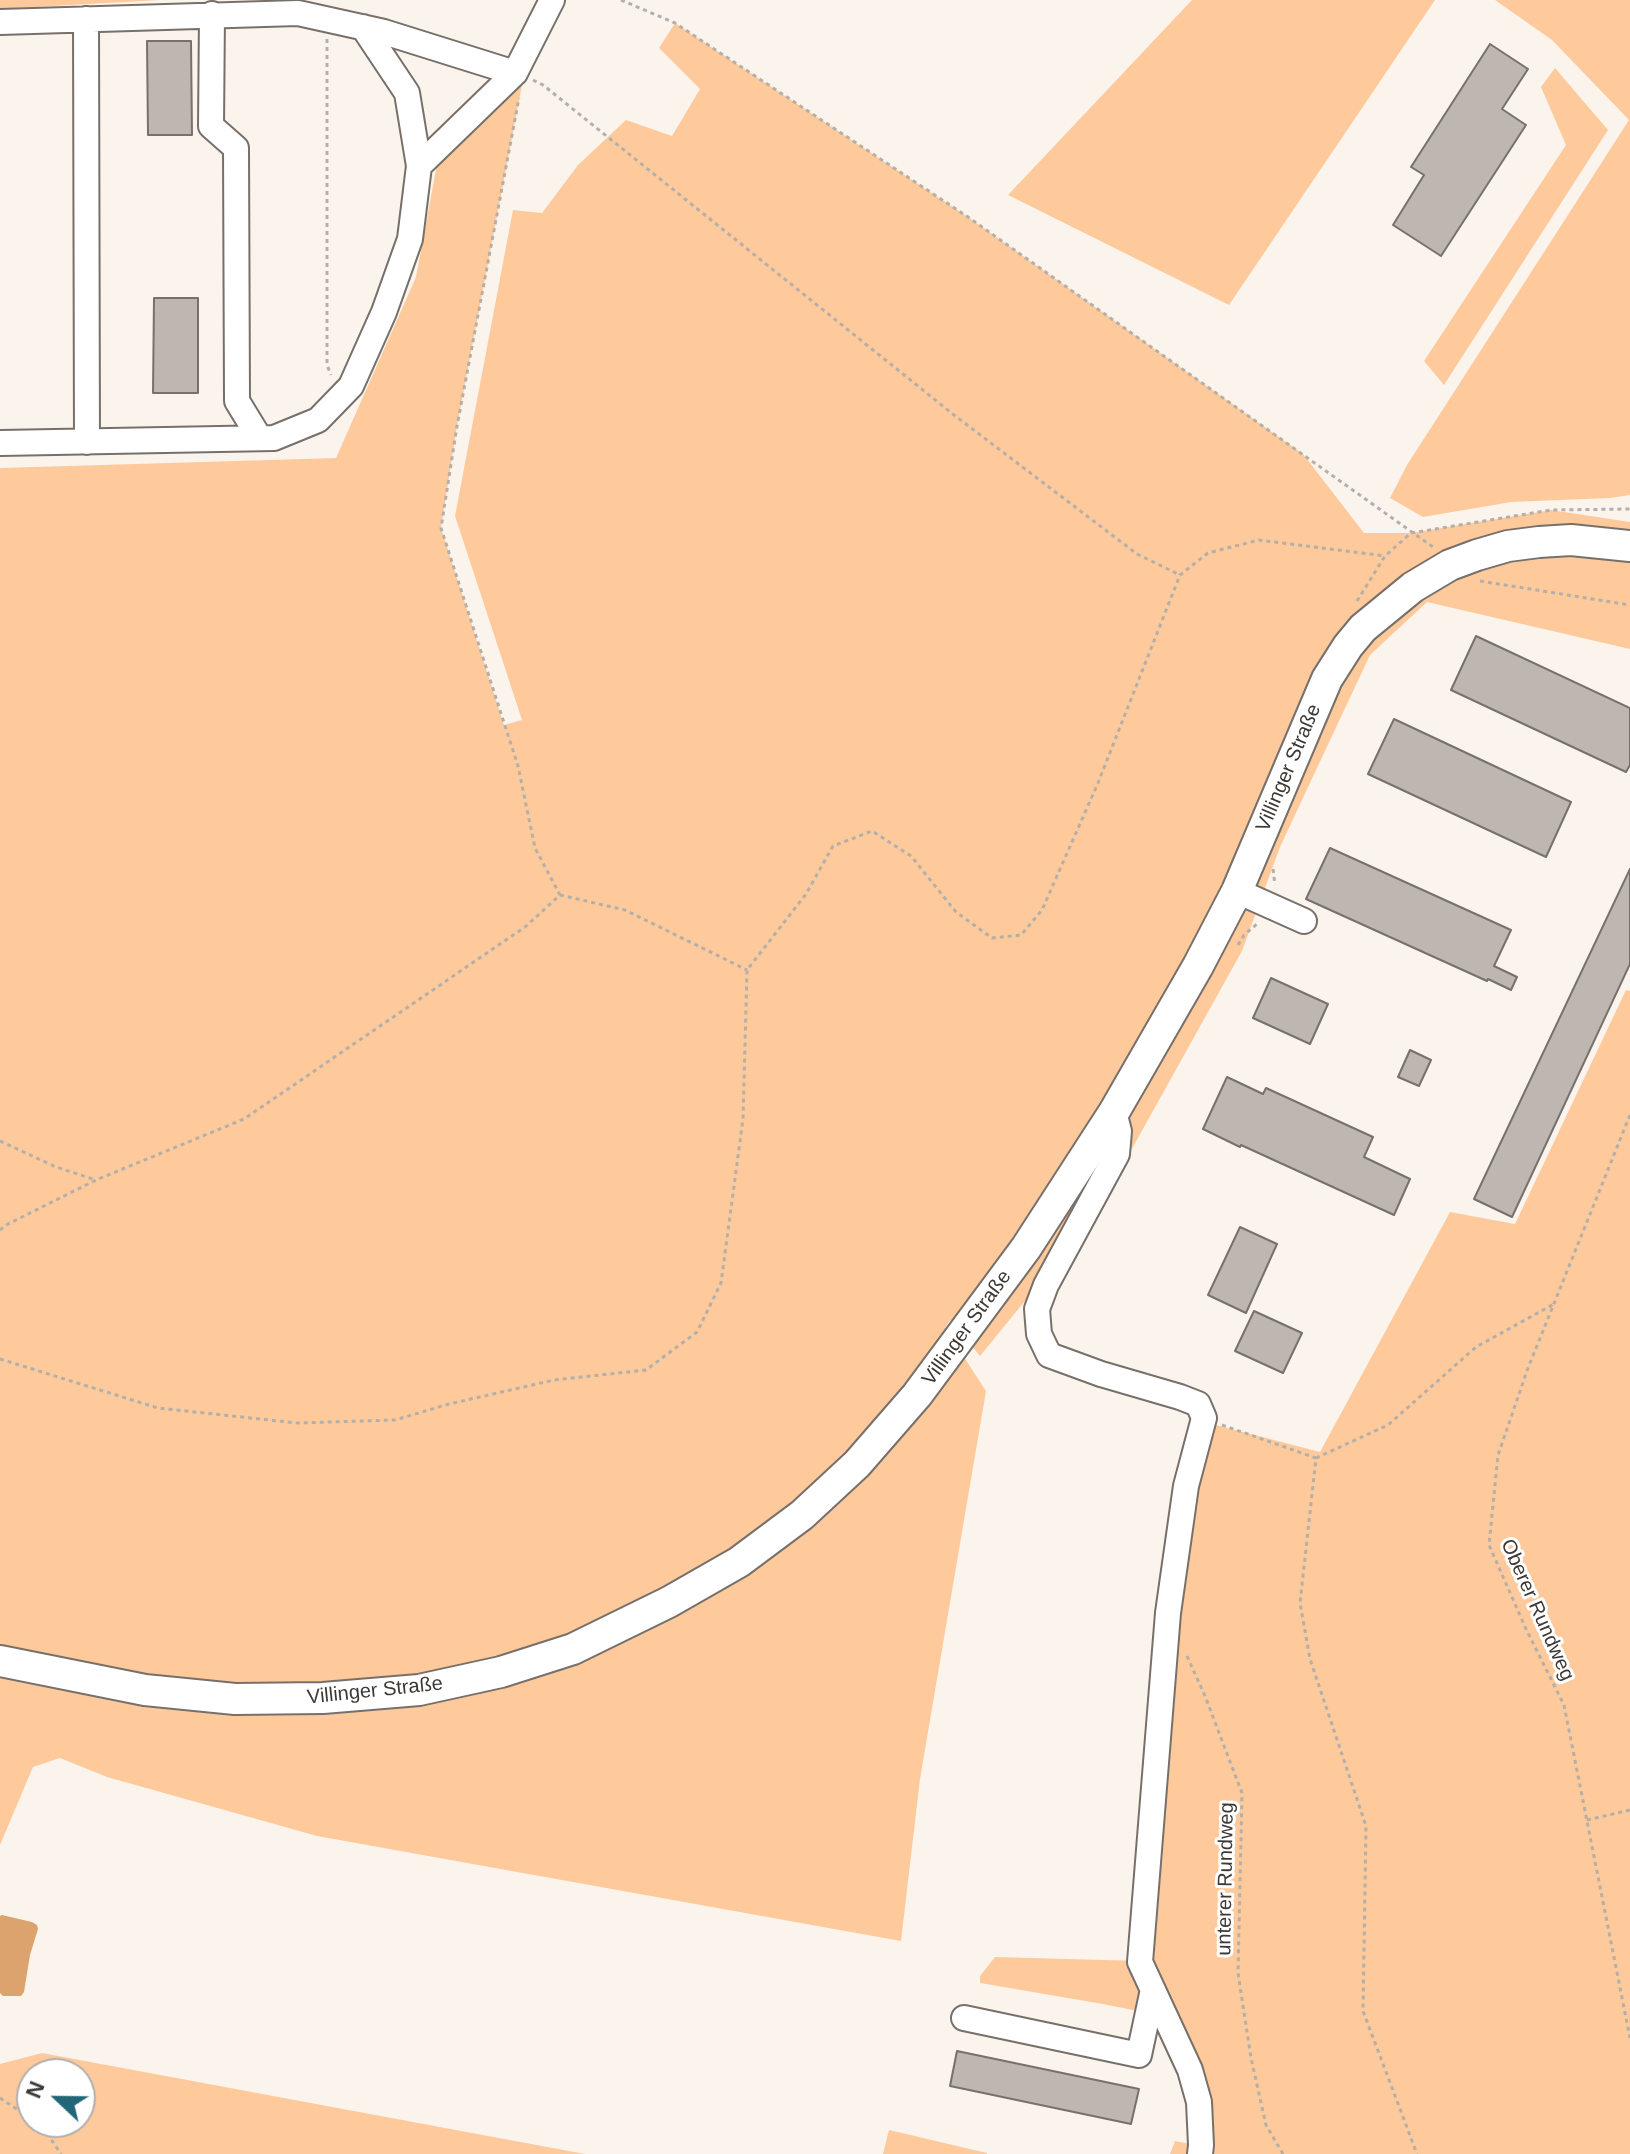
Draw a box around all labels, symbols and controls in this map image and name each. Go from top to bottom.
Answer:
street label: Villinger Straße [1251,701,1327,835]
street label: Villinger Straße [917,1266,1017,1390]
street label: Oberer Rundweg [1495,1536,1579,1684]
street label: Villinger Straße [306,1672,444,1710]
street label: unterer Rundweg [1213,1802,1239,1956]
north arrow [16,2058,96,2138]
text: N [21,2078,50,2102]

